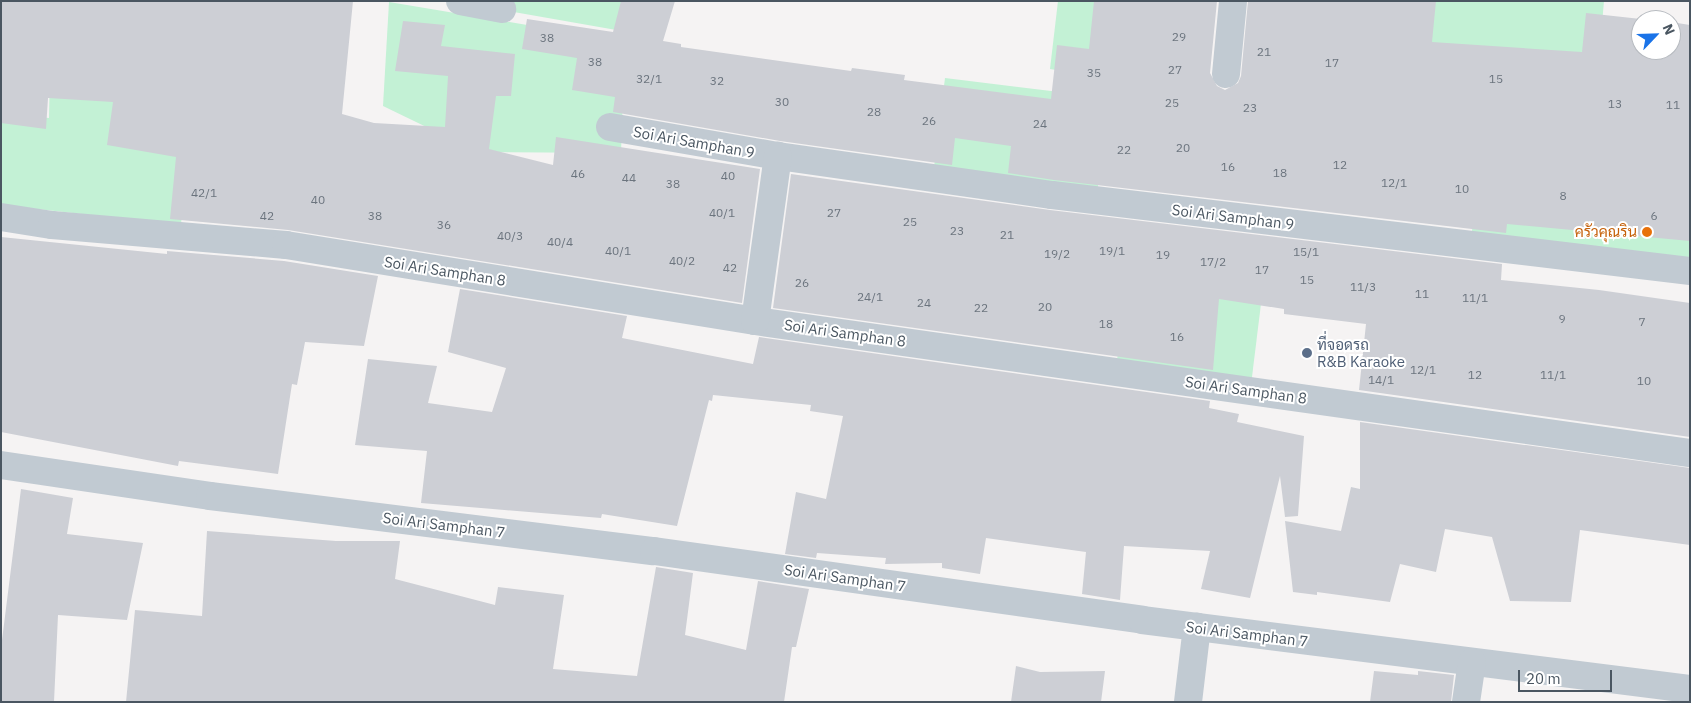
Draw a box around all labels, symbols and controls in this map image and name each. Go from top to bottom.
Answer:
north arrow [1631,10,1681,60]
text: N [1659,21,1679,38]
house number: 29 [1172,30,1186,44]
house number: 38 [540,31,554,45]
house number: 21 [1257,45,1271,59]
house number: 38 [588,55,602,69]
house number: 17 [1325,56,1339,70]
house number: 27 [1168,63,1182,77]
house number: 35 [1087,66,1101,80]
house number: 32/1 [636,72,662,86]
house number: 15 [1489,72,1503,86]
house number: 32 [710,74,724,88]
house number: 30 [775,95,789,109]
house number: 25 [1165,96,1179,110]
house number: 13 [1608,97,1622,111]
house number: 11 [1666,98,1680,112]
house number: 23 [1243,101,1257,115]
house number: 28 [867,105,881,119]
house number: 26 [922,114,936,128]
house number: 24 [1033,117,1047,131]
street label: Soi Ari Samphan 9 [632,122,756,162]
house number: 20 [1176,141,1190,155]
house number: 22 [1117,143,1131,157]
house number: 12 [1333,158,1347,172]
house number: 16 [1221,160,1235,174]
house number: 18 [1273,166,1287,180]
house number: 46 [571,167,585,181]
house number: 40 [721,169,735,183]
house number: 44 [622,171,636,185]
house number: 12/1 [1381,176,1407,190]
house number: 38 [666,177,680,191]
house number: 10 [1455,182,1469,196]
house number: 42/1 [191,186,217,200]
house number: 8 [1559,189,1567,203]
house number: 40 [311,193,325,207]
street label: Soi Ari Samphan 9 [1171,201,1295,233]
house number: 40/1 [709,206,735,220]
house number: 27 [827,206,841,220]
house number: 42 [260,209,274,223]
house number: 38 [368,209,382,223]
house number: 6 [1650,209,1658,223]
house number: 25 [903,215,917,229]
house number: 36 [437,218,451,232]
place label: ครัวคุณริน [1575,223,1637,241]
house number: 23 [950,224,964,238]
marker: ครัวคุณริน [1641,226,1653,238]
house number: 21 [1000,228,1014,242]
house number: 40/3 [497,229,523,243]
house number: 40/4 [547,235,573,249]
house number: 40/1 [605,244,631,258]
house number: 19/1 [1099,244,1125,258]
house number: 15/1 [1293,245,1319,259]
house number: 19/2 [1044,247,1070,261]
house number: 19 [1156,248,1170,262]
street label: Soi Ari Samphan 8 [383,252,507,290]
house number: 40/2 [669,254,695,268]
house number: 17/2 [1200,255,1226,269]
house number: 42 [723,261,737,275]
house number: 17 [1255,263,1269,277]
house number: 15 [1300,273,1314,287]
house number: 26 [795,276,809,290]
house number: 11/3 [1350,280,1376,294]
house number: 11 [1415,287,1429,301]
house number: 24/1 [857,290,883,304]
house number: 11/1 [1462,291,1488,305]
house number: 24 [917,296,931,310]
house number: 20 [1038,300,1052,314]
house number: 22 [974,301,988,315]
house number: 9 [1558,312,1566,326]
house number: 7 [1638,315,1646,329]
street label: Soi Ari Samphan 8 [783,316,907,350]
house number: 18 [1099,317,1113,331]
house number: 16 [1170,330,1184,344]
place label: ที่จอดรถ R&B Karaoke [1317,335,1405,370]
marker: ที่จอดรถ R&B Karaoke [1301,347,1313,359]
house number: 12/1 [1410,363,1436,377]
house number: 12 [1468,368,1482,382]
house number: 11/1 [1540,368,1566,382]
street label: Soi Ari Samphan 8 [1184,373,1308,407]
house number: 14/1 [1368,373,1394,387]
house number: 10 [1637,374,1651,388]
street label: Soi Ari Samphan 7 [382,509,506,541]
street label: Soi Ari Samphan 7 [783,561,907,595]
street label: Soi Ari Samphan 7 [1185,618,1309,650]
scale bar [1521,660,1615,692]
text: 20 m [1526,669,1561,688]

